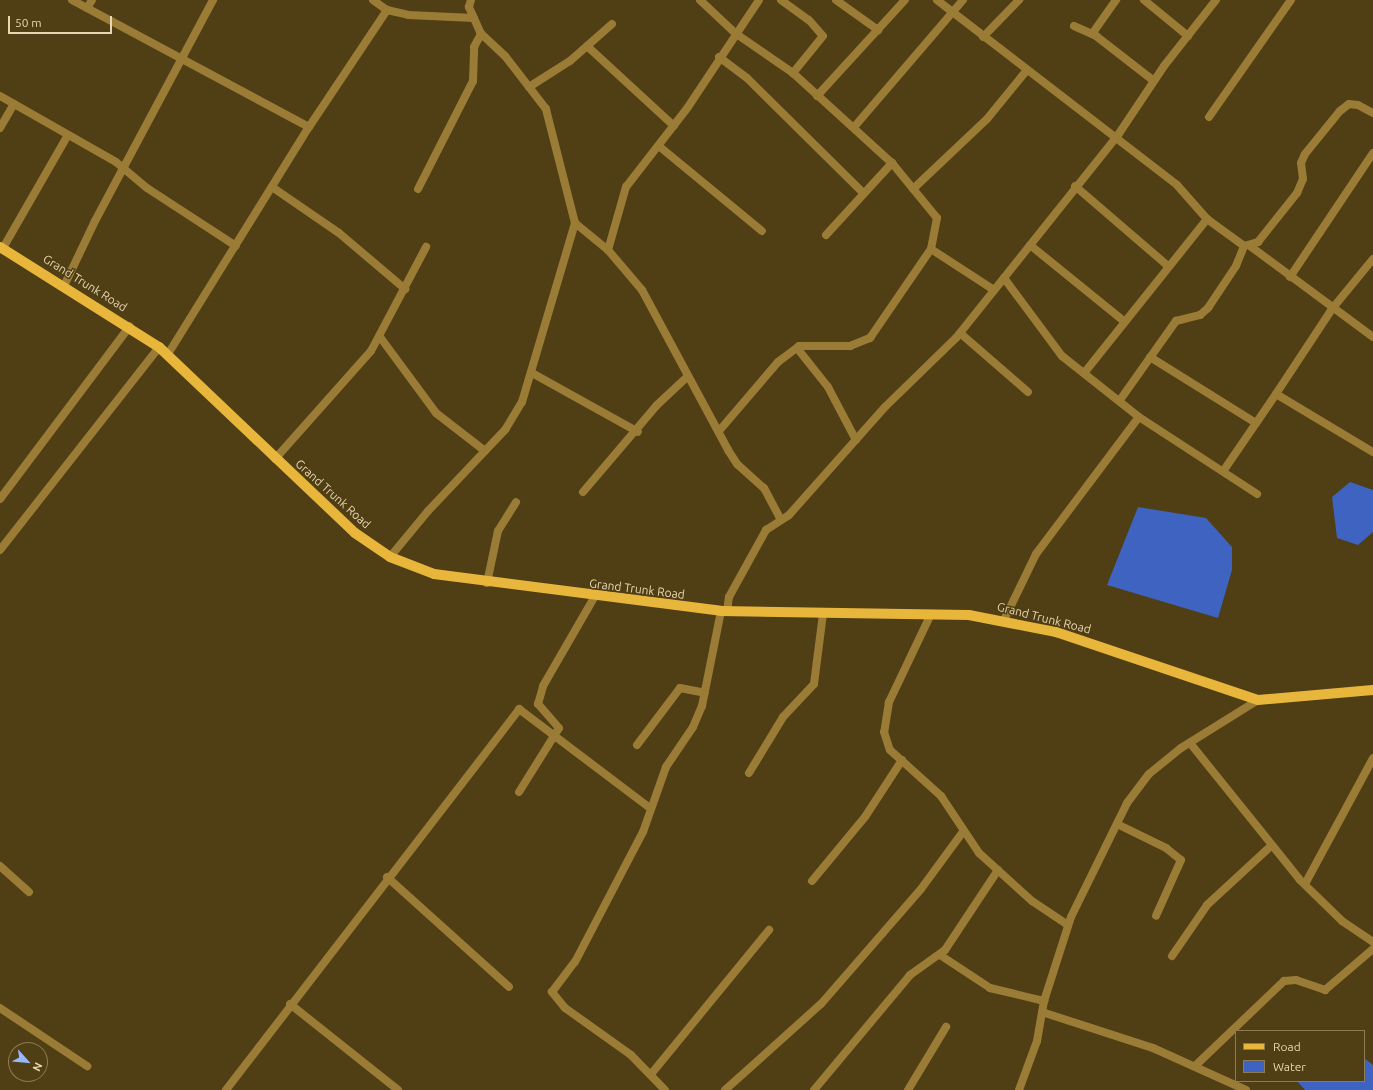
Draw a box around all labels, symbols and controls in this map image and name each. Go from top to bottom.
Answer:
scale bar [10,8,114,34]
text: 50 m [15,16,42,29]
street label: Grand Trunk Road [40,251,130,315]
street label: Grand Trunk Road [292,456,374,532]
street label: Grand Trunk Road [588,576,686,602]
street label: Grand Trunk Road [996,599,1092,637]
legend [1235,1030,1365,1082]
text: Road [1273,1040,1301,1053]
north arrow [8,1042,48,1082]
text: Water [1273,1060,1306,1073]
text: N [31,1061,45,1073]

